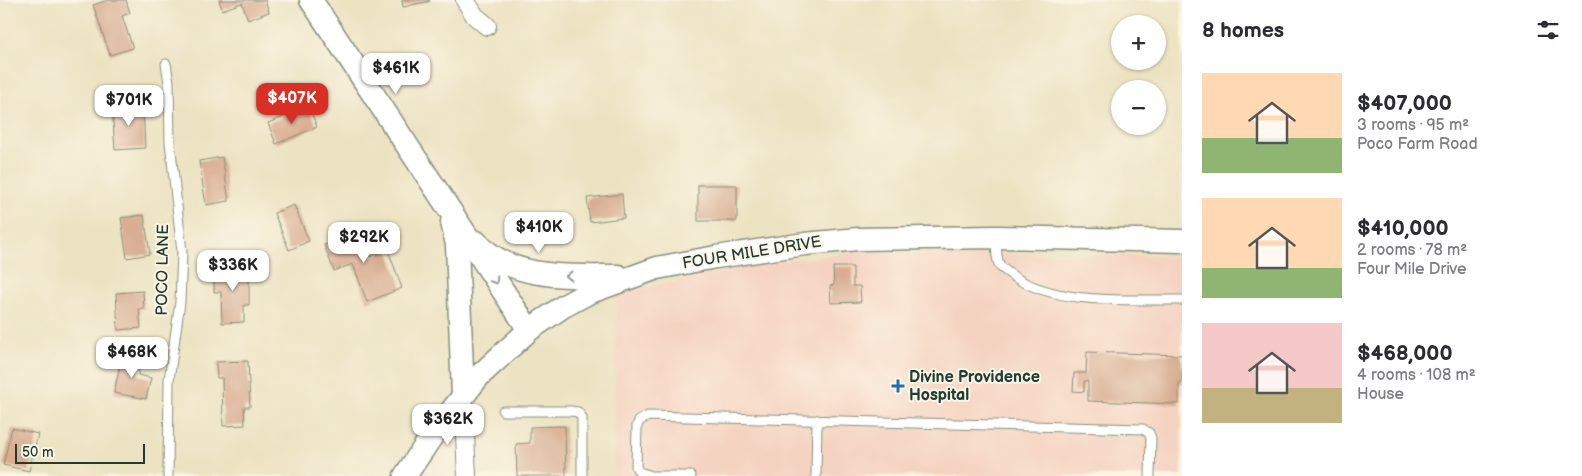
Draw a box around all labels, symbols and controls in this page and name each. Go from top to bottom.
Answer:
map controls [1111,15,1166,135]
button: + [1111,15,1166,70]
icon: filters [1534,16,1562,44]
text: 8 homes [1202,18,1284,43]
pin: $461K [361,52,431,95]
text: $461K [372,59,420,78]
button: − [1111,80,1166,135]
pin: $407K [257,82,327,125]
pin: $701K [94,84,164,127]
text: $407K [267,89,317,108]
text: $701K [106,91,152,110]
text: $407,000 [1357,91,1452,116]
icon: home [1242,93,1302,153]
text: 3 rooms · 95 m² [1357,116,1469,135]
text: Poco Farm Road [1357,135,1478,154]
pin: $410K [504,212,574,254]
text: $410,000 [1357,216,1449,241]
text: $410K [515,218,563,237]
icon: home [1242,218,1302,278]
pin: $292K [329,222,399,264]
street label: POCO LANE [153,224,173,316]
text: $292K [339,228,389,247]
street label: FOUR MILE DRIVE [681,233,823,273]
text: 2 rooms · 78 m² [1357,241,1467,260]
pin: $336K [198,250,268,292]
text: $336K [208,256,258,275]
text: Four Mile Drive [1357,260,1466,279]
one-way arrow [565,271,572,281]
one-way arrow [489,276,498,285]
pin: $468K [97,336,167,379]
text: $468,000 [1357,341,1452,366]
text: $468K [107,343,157,362]
icon: home [1242,343,1302,403]
text: 4 rooms · 108 m² [1357,366,1476,385]
place label: Divine Providence Hospital [909,368,1040,405]
marker: Divine Providence Hospital [891,379,905,393]
text: House [1357,385,1404,404]
pin: $362K [413,404,483,446]
text: $362K [423,410,473,429]
scale bar [15,441,145,464]
text: 50 m [22,444,54,461]

